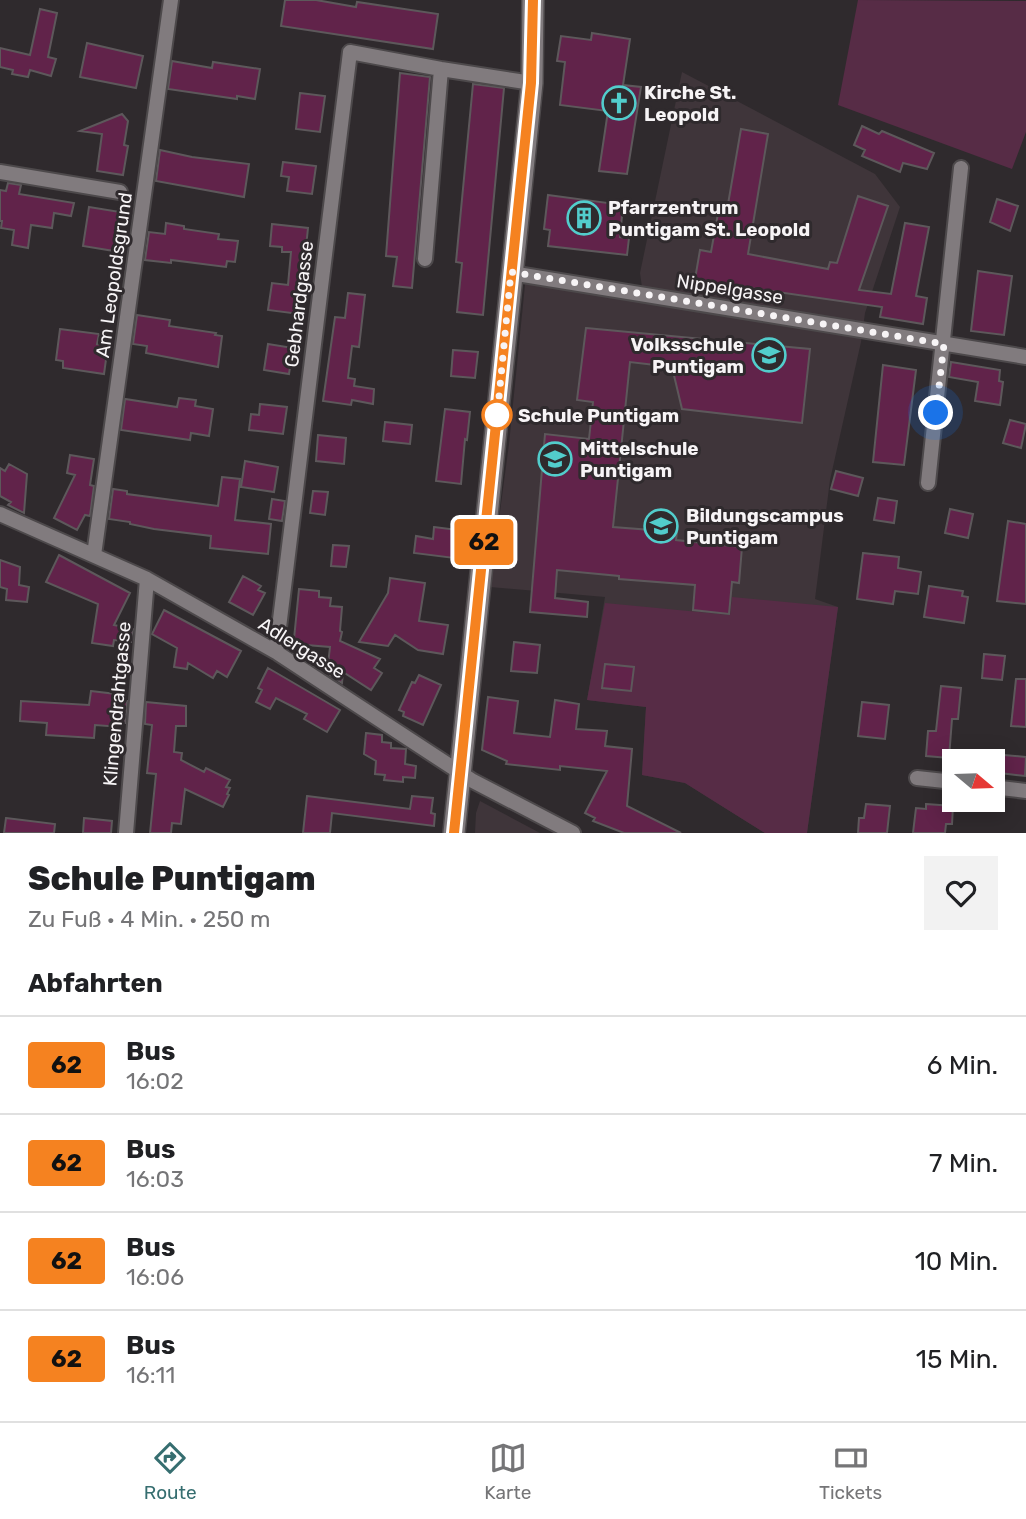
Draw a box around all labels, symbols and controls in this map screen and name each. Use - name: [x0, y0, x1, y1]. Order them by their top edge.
- place label: Kirche St. Leopold: [644, 81, 736, 126]
- church icon: Kirche St. Leopold: [600, 84, 638, 122]
- street label: Am Leopoldsgrund: [91, 191, 137, 359]
- place label: Pfarrzentrum Puntigam St. Leopold: [608, 196, 810, 241]
- building icon: Pfarrzentrum Puntigam St. Leopold: [565, 199, 603, 237]
- street label: Gebhardgasse: [280, 240, 318, 368]
- street label: Nippelgasse: [675, 269, 785, 309]
- place label: Volksschule Puntigam: [630, 333, 744, 378]
- school or university icon: Volksschule Puntigam: [750, 336, 788, 374]
- your location: [918, 395, 953, 430]
- marker: Schule Puntigam: [482, 400, 512, 430]
- place label: Schule Puntigam: [518, 404, 679, 427]
- place label: Mittelschule Puntigam: [580, 437, 699, 482]
- school or university icon: Mittelschule Puntigam: [536, 440, 574, 478]
- place label: Bildungscampus Puntigam: [686, 504, 844, 549]
- school or university icon: Bildungscampus Puntigam: [642, 507, 680, 545]
- line badge: 62: [452, 519, 516, 565]
- text: 62: [468, 528, 500, 556]
- street label: Adlergasse: [254, 612, 350, 684]
- street label: Klingendrahtgasse: [98, 621, 136, 787]
- north arrow: [942, 749, 1004, 812]
- map controls: [942, 749, 1005, 812]
- button: heart: [924, 856, 998, 930]
- text: Schule Puntigam: [28, 859, 316, 898]
- text: Zu Fuß · 4 Min. · 250 m: [28, 905, 271, 933]
- text: Abfahrten: [28, 968, 163, 999]
- text: Bus: [126, 1036, 175, 1067]
- text: 6 Min.: [927, 1050, 998, 1081]
- text: 62: [51, 1051, 82, 1079]
- text: 16:02: [126, 1067, 184, 1095]
- text: Bus: [126, 1134, 175, 1165]
- text: 7 Min.: [929, 1148, 998, 1179]
- text: 62: [51, 1149, 82, 1177]
- text: 16:03: [126, 1165, 184, 1193]
- text: Bus: [126, 1232, 175, 1263]
- text: 10 Min.: [915, 1246, 998, 1277]
- text: 62: [51, 1247, 82, 1275]
- text: 16:06: [126, 1263, 184, 1291]
- text: Bus: [126, 1330, 175, 1361]
- text: 15 Min.: [916, 1344, 998, 1375]
- text: 62: [51, 1345, 82, 1373]
- text: 16:11: [126, 1361, 175, 1389]
- tab: Route: [144, 1439, 197, 1504]
- tab: Karte: [484, 1439, 531, 1504]
- tab: Tickets: [819, 1439, 882, 1504]

